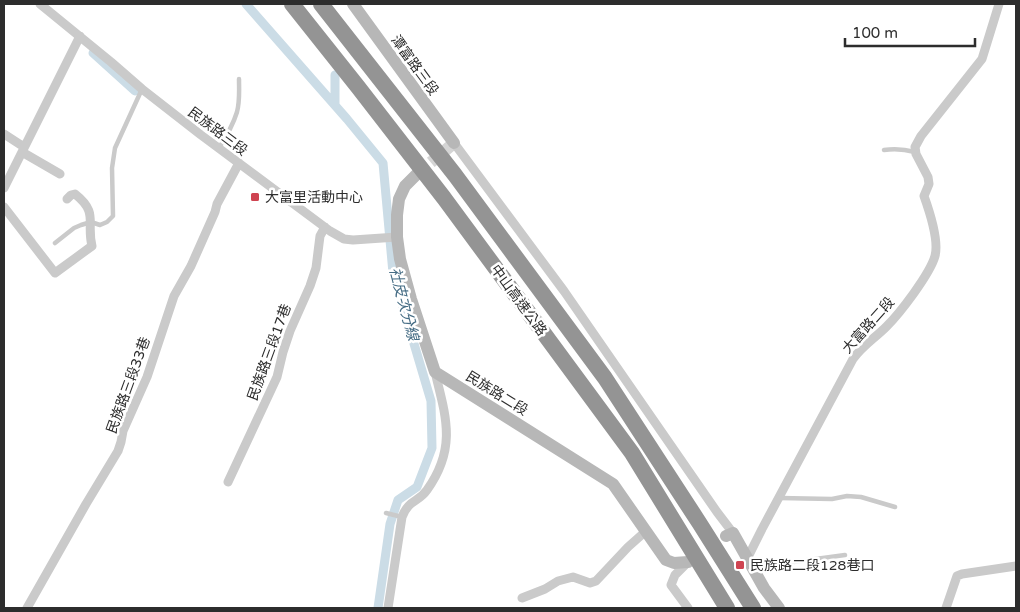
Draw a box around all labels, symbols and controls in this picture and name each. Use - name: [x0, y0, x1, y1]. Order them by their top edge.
- scale bar: [845, 15, 975, 47]
- text: 100 m: [852, 24, 898, 42]
- street label: 潭富路三段: [387, 32, 442, 99]
- street label: 民族路三段: [185, 104, 251, 159]
- place label: 大富里活動中心: [265, 189, 363, 206]
- marker: 大富里活動中心: [249, 191, 261, 203]
- street label: 中山高速公路: [487, 261, 550, 339]
- water label: 社皮次分線: [386, 265, 423, 344]
- street label: 大富路二段: [839, 294, 898, 357]
- street label: 民族路三段17巷: [244, 302, 295, 403]
- street label: 民族路三段33巷: [103, 335, 154, 436]
- street label: 民族路二段: [463, 368, 531, 419]
- place label: 民族路二段128巷口: [750, 557, 874, 574]
- marker: 民族路二段128巷口: [734, 559, 746, 571]

